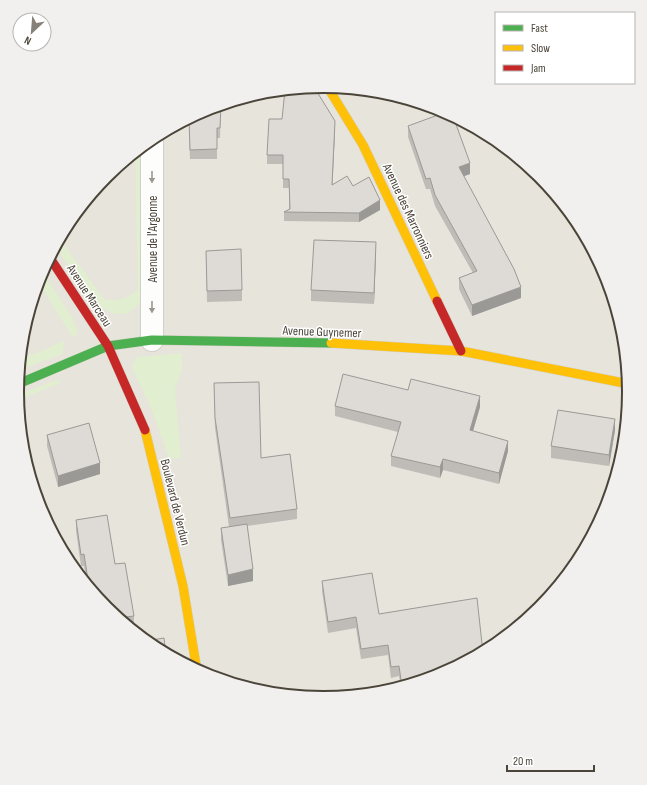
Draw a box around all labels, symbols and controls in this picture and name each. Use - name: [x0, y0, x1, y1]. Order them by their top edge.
- north arrow: [12, 12, 52, 52]
- legend: [495, 12, 635, 84]
- text: Fast: [531, 21, 548, 36]
- text: N: [22, 33, 33, 48]
- text: Slow: [531, 41, 550, 56]
- text: Jam: [530, 61, 546, 76]
- street label: Avenue des Marronniers: [379, 160, 437, 262]
- one-way arrow: [149, 171, 155, 184]
- street label: Avenue de l'Argonne: [145, 195, 161, 284]
- street label: Avenue Marceau: [63, 261, 115, 330]
- one-way arrow: [149, 301, 155, 314]
- street label: Avenue Guynemer: [281, 323, 362, 341]
- street label: Boulevard de Verdun: [157, 457, 193, 547]
- scale bar: [507, 747, 594, 773]
- text: 20 m: [513, 754, 533, 769]

